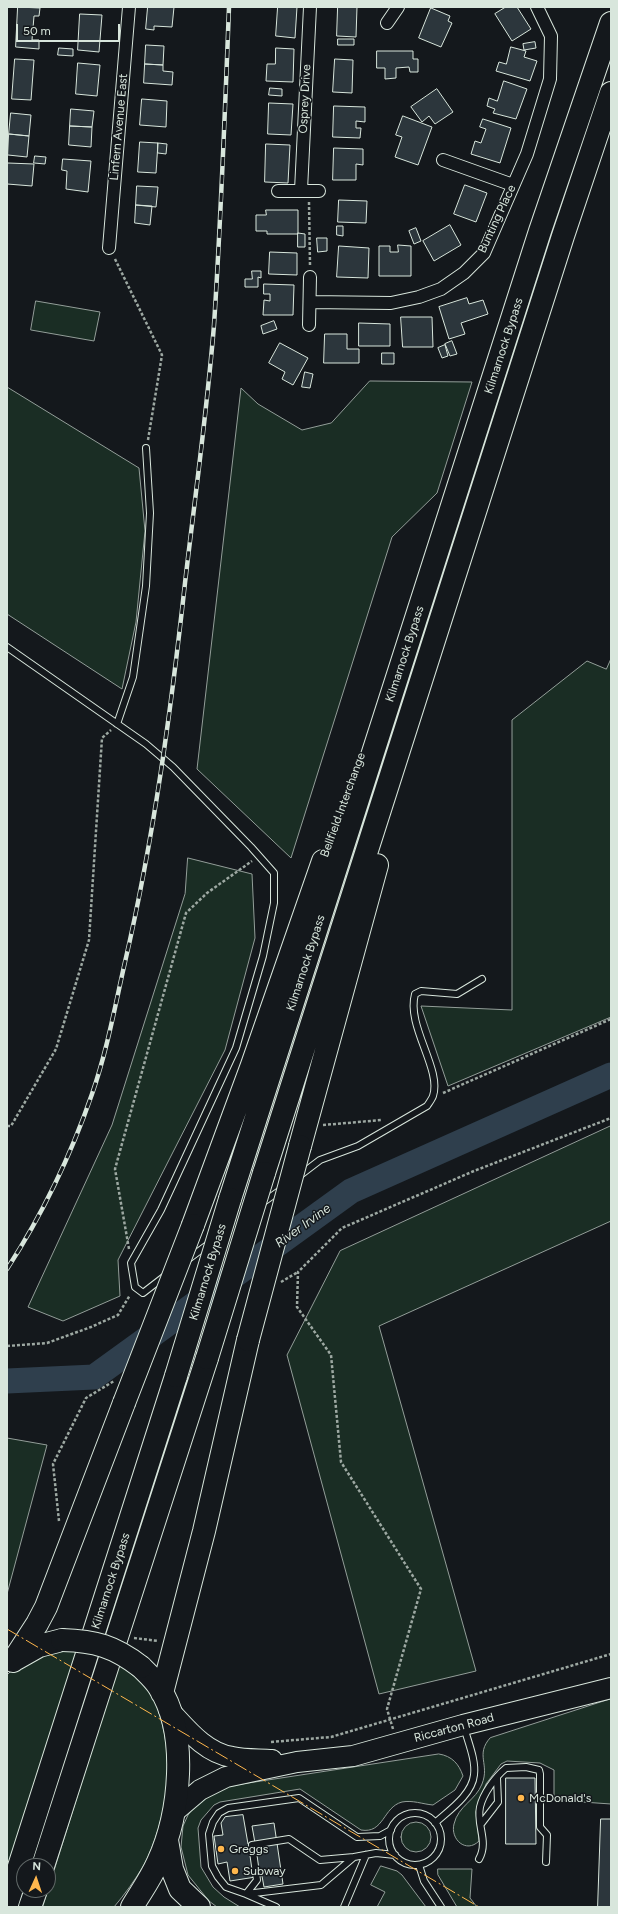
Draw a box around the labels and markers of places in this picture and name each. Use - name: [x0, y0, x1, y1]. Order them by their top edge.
- place label: McDonald's: [529, 1791, 591, 1805]
- marker: McDonald's: [516, 1793, 526, 1803]
- place label: Greggs: [229, 1842, 268, 1856]
- marker: Greggs: [216, 1844, 226, 1854]
- place label: Subway: [243, 1864, 286, 1878]
- marker: Subway: [230, 1866, 240, 1876]

